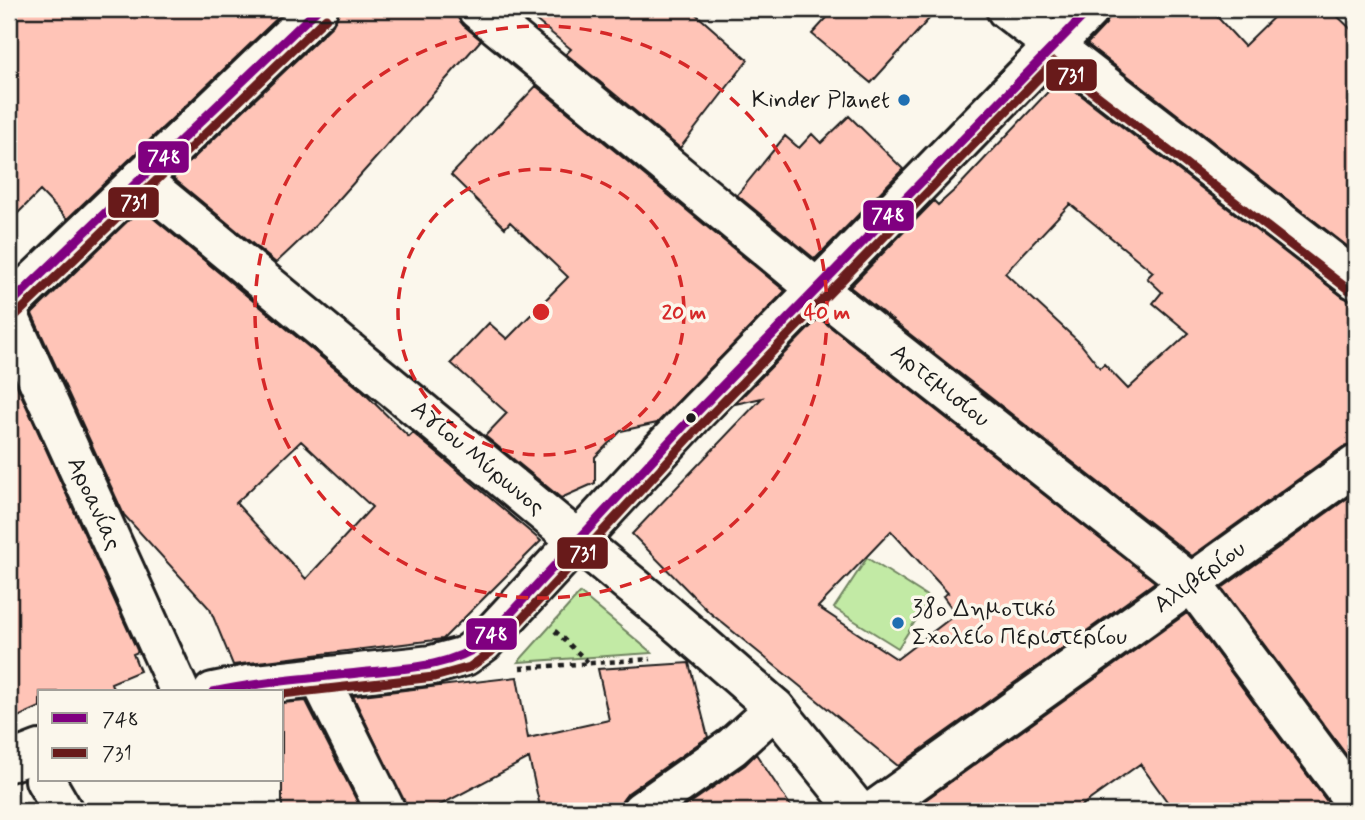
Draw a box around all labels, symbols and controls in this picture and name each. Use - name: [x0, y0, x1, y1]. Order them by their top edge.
- line badge: 731: [1045, 58, 1098, 92]
- text: 731: [1058, 64, 1084, 89]
- place label: Kinder Planet: [751, 85, 890, 116]
- marker: Kinder Planet: [896, 92, 912, 108]
- line badge: 748: [137, 140, 190, 174]
- text: 748: [147, 146, 181, 171]
- line badge: 731: [107, 186, 160, 219]
- text: 731: [121, 191, 147, 216]
- line badge: 748: [862, 199, 915, 232]
- text: 748: [871, 204, 905, 229]
- text: 20 m: [662, 299, 707, 327]
- text: 40 m: [804, 299, 851, 327]
- centre of rings: [529, 300, 553, 324]
- street label: Αρτεμισίου: [884, 337, 996, 435]
- street label: Αγίου Μύρωνος: [404, 394, 551, 522]
- unlabelled marker: [684, 411, 698, 425]
- street label: Αροανίας: [60, 452, 129, 555]
- street label: Αλιβερίου: [1148, 533, 1252, 620]
- line badge: 731: [556, 536, 609, 570]
- text: 731: [570, 542, 596, 567]
- place label: 38ο Δημοτικό Σχολείο Περιστερίου: [912, 594, 1127, 653]
- marker: 38ο Δημοτικό Σχολείο Περιστερίου: [890, 615, 906, 631]
- line badge: 748: [465, 617, 518, 651]
- text: 748: [474, 623, 508, 648]
- legend: [38, 690, 284, 782]
- text: 748: [102, 706, 139, 734]
- text: 731: [102, 740, 132, 768]

